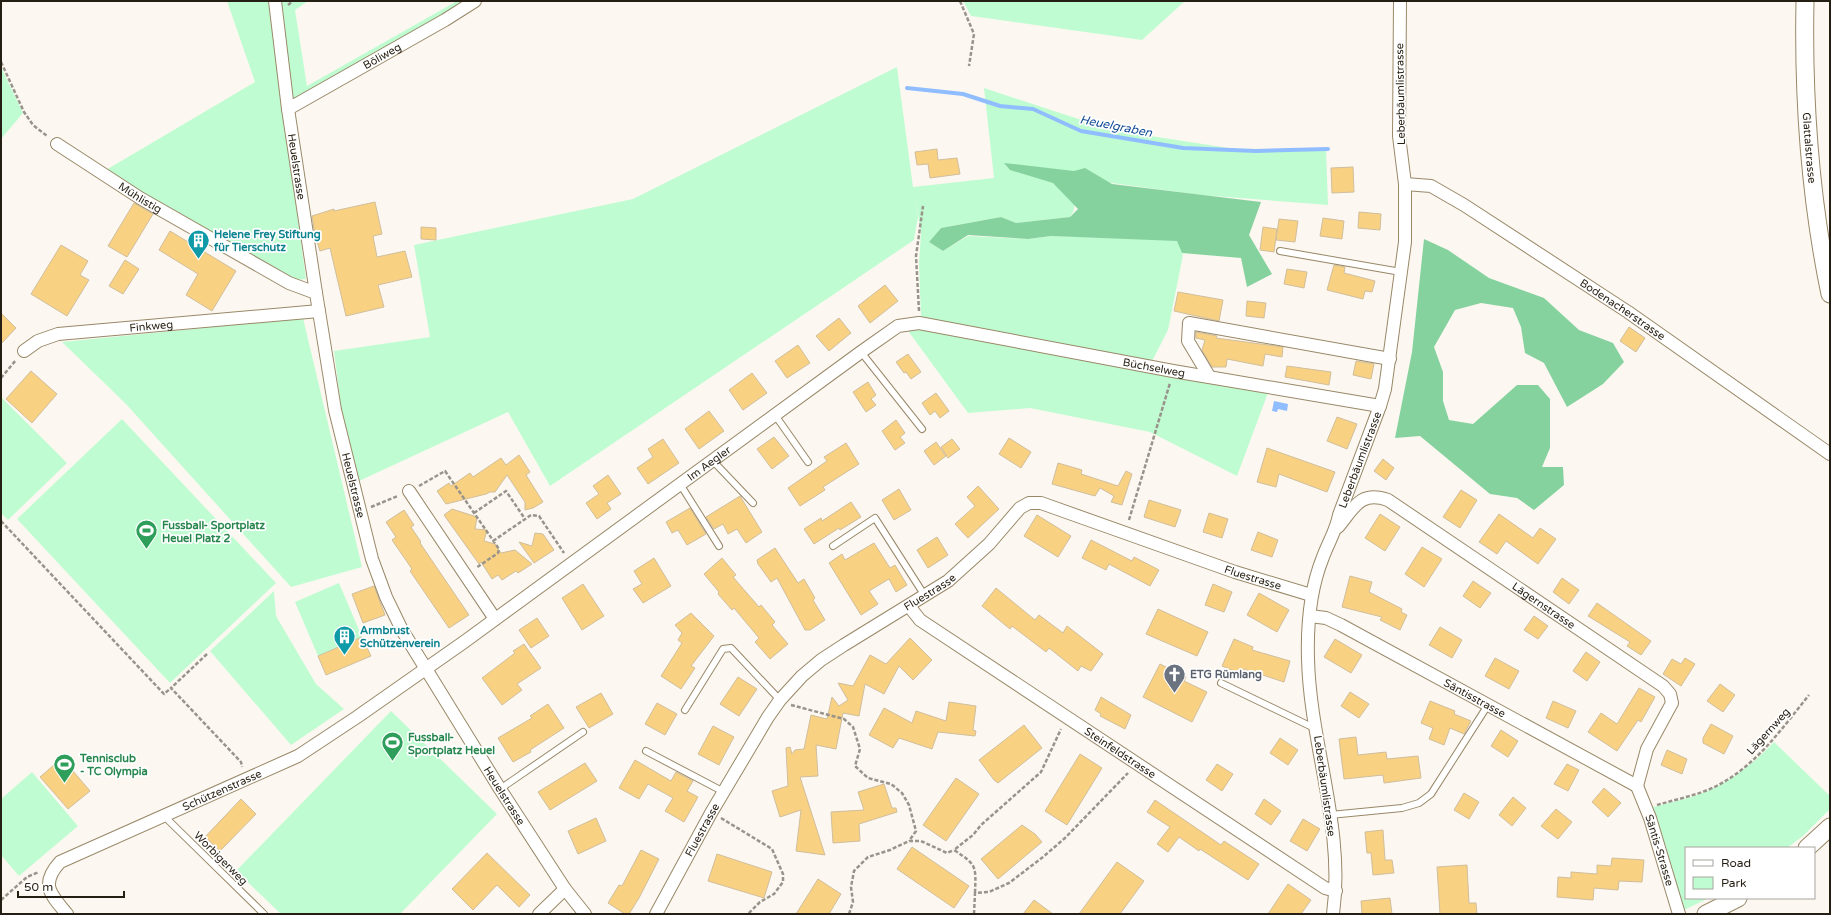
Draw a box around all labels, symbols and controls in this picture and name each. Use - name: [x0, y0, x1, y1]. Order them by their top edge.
- street label: Böliweg: [361, 40, 404, 72]
- street label: Leberbäumlistrasse: [1393, 43, 1408, 145]
- water label: Heuelgraben: [1079, 112, 1154, 140]
- street label: Glattalstrasse: [1800, 112, 1819, 184]
- street label: Heuelstrasse: [285, 133, 308, 201]
- street label: Mühlistig: [116, 180, 164, 216]
- building icon: Helene Frey Stiftung für Tierschutz: [185, 227, 211, 260]
- place label: Helene Frey Stiftung für Tierschutz: [213, 228, 321, 254]
- street label: Bodenacherstrasse: [1577, 276, 1667, 343]
- street label: Finkweg: [129, 318, 174, 335]
- street label: Büchselweg: [1122, 356, 1186, 380]
- street label: Leberbäumlistrasse: [1336, 410, 1384, 510]
- street label: Im Aegler: [685, 443, 734, 484]
- street label: Heuelstrasse: [339, 451, 368, 519]
- sports icon: Fussball- Sportplatz Heuel Platz 2: [133, 518, 159, 551]
- place label: Fussball- Sportplatz Heuel Platz 2: [162, 519, 266, 545]
- street label: Fluestrasse: [1222, 563, 1283, 593]
- street label: Fluestrasse: [901, 571, 959, 614]
- street label: Lägernstrasse: [1509, 580, 1577, 632]
- building icon: Armbrust Schützenverein: [331, 623, 357, 656]
- place label: Armbrust Schützenverein: [360, 624, 440, 650]
- church icon: ETG Rümlang: [1162, 661, 1188, 694]
- place label: ETG Rümlang: [1190, 668, 1262, 682]
- street label: Säntisstrasse: [1441, 676, 1508, 720]
- street label: Lägernweg: [1744, 705, 1793, 757]
- street label: Steinfeldstrasse: [1082, 725, 1158, 781]
- sports icon: Fussball- Sportplatz Heuel: [380, 730, 406, 763]
- place label: Fussball- Sportplatz Heuel: [408, 731, 495, 758]
- street label: Leberbäumlistrasse: [1311, 735, 1338, 837]
- sports icon: Tennisclub - TC Olympia: [52, 751, 78, 784]
- place label: Tennisclub - TC Olympia: [79, 752, 148, 779]
- street label: Heuelstrasse: [481, 764, 528, 828]
- street label: Schützenstrasse: [180, 767, 264, 814]
- street label: Fluestrasse: [683, 801, 722, 859]
- street label: Säntis-Strasse: [1642, 812, 1676, 887]
- street label: Worbigerweg: [191, 829, 250, 888]
- legend: [1685, 847, 1815, 899]
- text: Road: [1721, 856, 1751, 870]
- scale bar: [18, 873, 124, 899]
- text: Park: [1721, 876, 1747, 890]
- text: 50 m: [24, 880, 53, 894]

